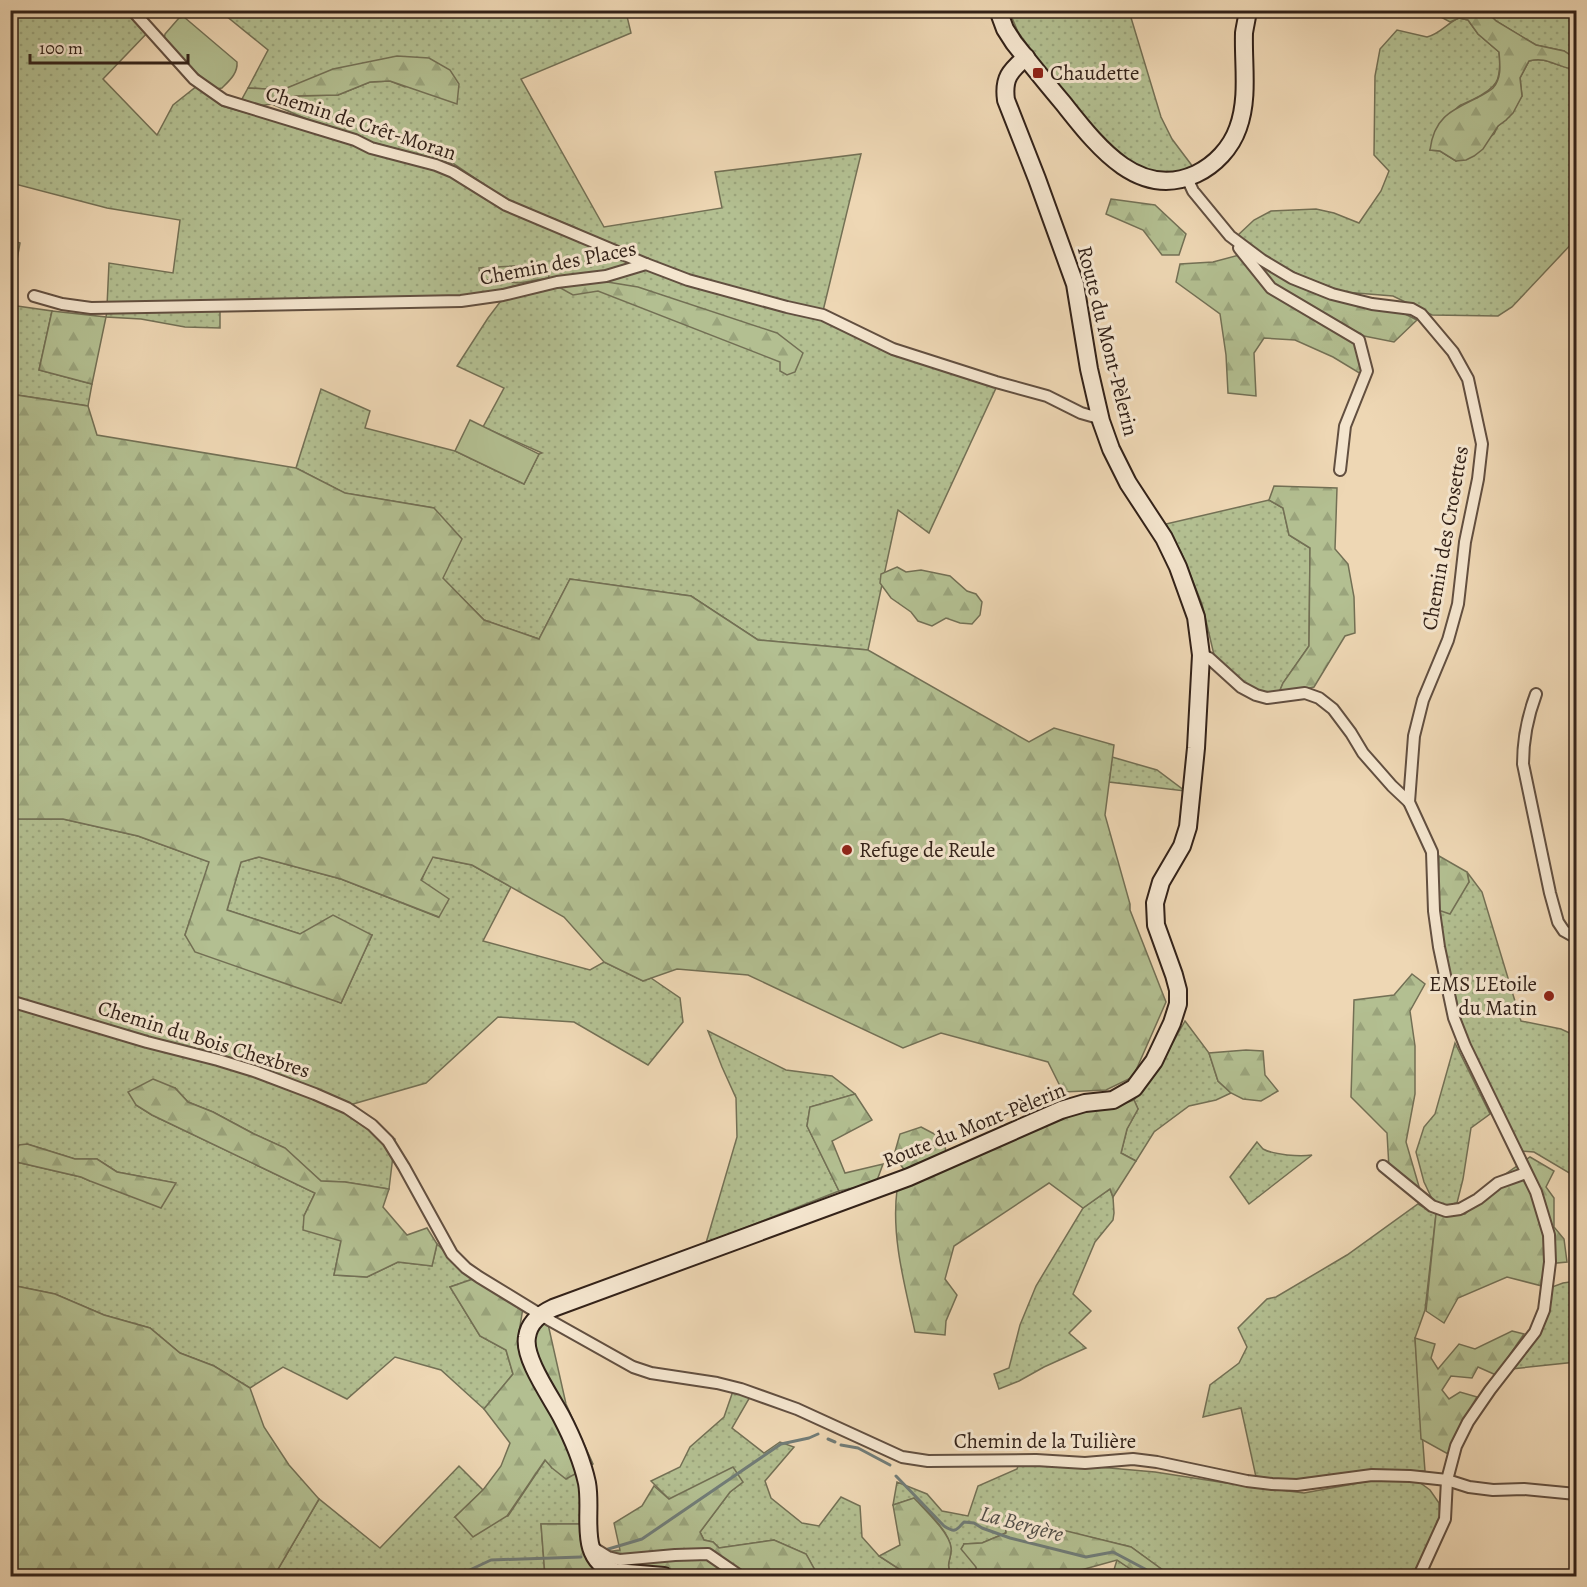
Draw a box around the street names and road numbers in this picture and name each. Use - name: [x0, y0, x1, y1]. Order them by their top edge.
- street label: Chemin de Crêt-Moran: [262, 79, 460, 167]
- street label: Chemin des Places: [477, 234, 639, 292]
- street label: Route du Mont-Pèlerin: [1071, 243, 1145, 439]
- street label: Chemin des Crosettes: [1415, 444, 1475, 632]
- street label: Chemin du Bois Chexbres: [94, 993, 314, 1085]
- street label: Route du Mont-Pèlerin: [878, 1076, 1070, 1174]
- street label: Chemin de la Tuilière: [954, 1427, 1136, 1455]

